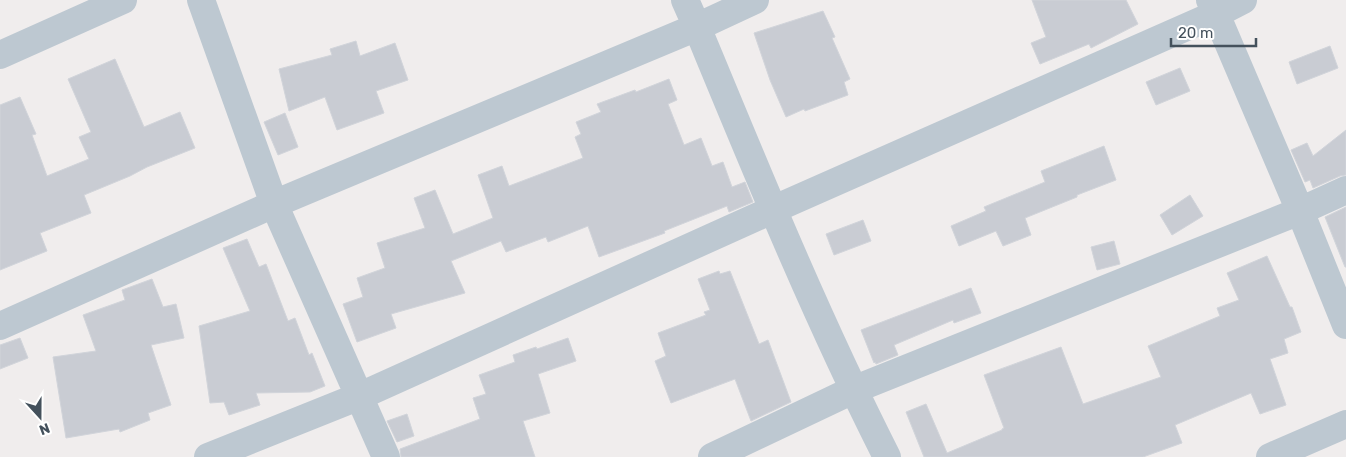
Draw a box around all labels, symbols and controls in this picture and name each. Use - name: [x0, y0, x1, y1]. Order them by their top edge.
- scale bar: [1171, 15, 1256, 47]
- text: 20 m: [1178, 24, 1213, 42]
- north arrow: [15, 392, 65, 442]
- text: N: [37, 419, 52, 438]

